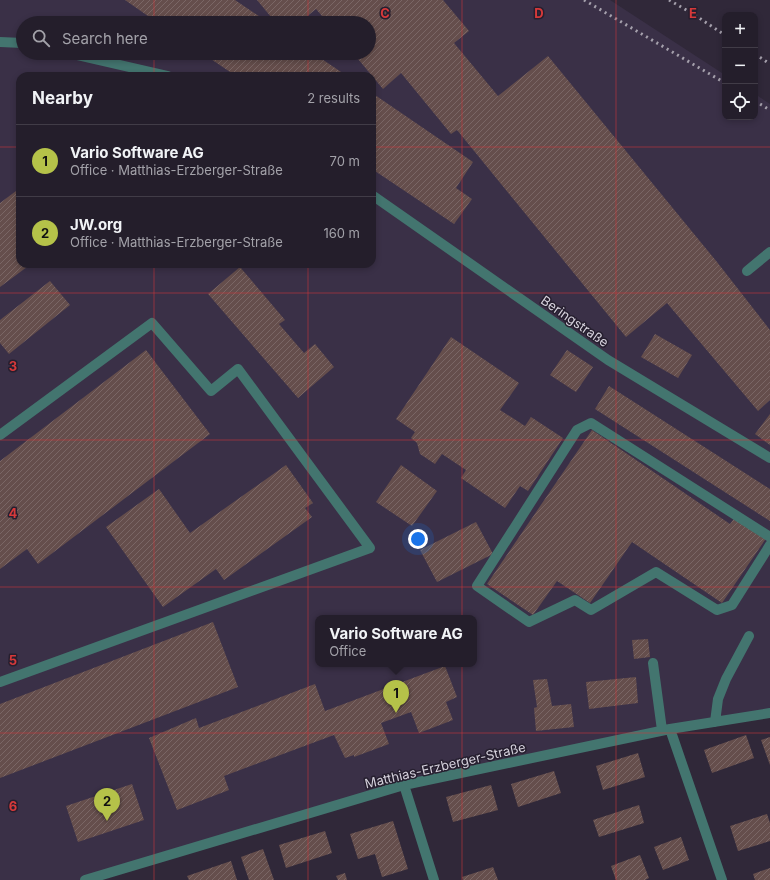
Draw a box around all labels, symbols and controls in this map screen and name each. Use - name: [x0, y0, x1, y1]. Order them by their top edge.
- text: C: [380, 5, 390, 21]
- text: D: [534, 5, 544, 21]
- text: E: [689, 5, 697, 21]
- map controls: [722, 12, 758, 120]
- button: +: [722, 12, 758, 48]
- search box: [16, 16, 376, 60]
- icon: search: [30, 27, 52, 49]
- text: Search here: [62, 29, 148, 48]
- button: −: [722, 48, 758, 84]
- button: locate: [722, 84, 758, 120]
- text: Nearby: [32, 88, 93, 108]
- text: 2 results: [307, 90, 360, 106]
- text: Vario Software AG: [70, 143, 204, 162]
- text: 1: [42, 153, 48, 169]
- text: 70 m: [330, 153, 360, 169]
- text: Office · Matthias-Erzberger-Straße: [70, 162, 283, 178]
- text: JW.org: [70, 215, 122, 234]
- text: 2: [41, 225, 49, 241]
- text: 160 m: [323, 225, 360, 241]
- text: Office · Matthias-Erzberger-Straße: [70, 234, 283, 250]
- street label: Beringstraße: [538, 292, 612, 350]
- text: 3: [9, 358, 17, 374]
- text: 4: [9, 505, 18, 521]
- your location: [408, 529, 428, 549]
- popup: [315, 615, 477, 667]
- text: Vario Software AG: [329, 624, 463, 643]
- text: Office: [329, 643, 366, 659]
- text: 5: [9, 652, 17, 668]
- pin: 1: [383, 680, 409, 713]
- street label: Matthias-Erzberger-Straße: [363, 739, 527, 791]
- pin: 2: [94, 788, 120, 821]
- text: 6: [9, 798, 17, 814]

